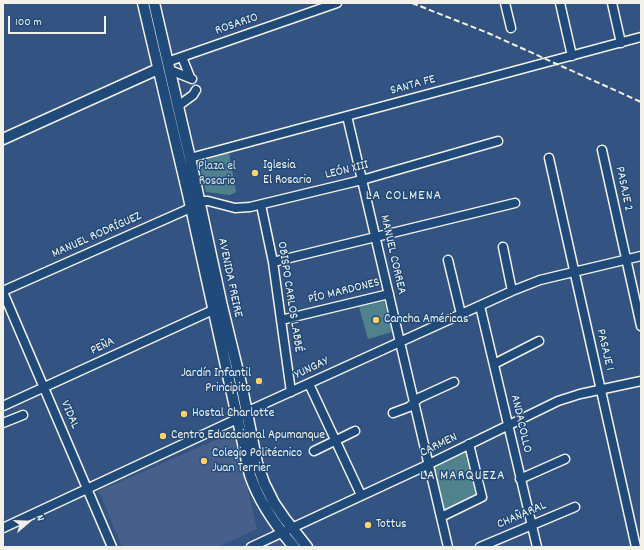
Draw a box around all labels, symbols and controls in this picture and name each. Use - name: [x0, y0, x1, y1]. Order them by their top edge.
- scale bar: [10, 8, 108, 34]
- street label: ROSARIO: [213, 10, 261, 40]
- text: 100 m: [15, 14, 42, 31]
- street label: SANTA FE: [389, 72, 437, 100]
- place label: Iglesia El Rosario: [263, 158, 312, 189]
- street label: LEÓN XIII: [324, 158, 370, 184]
- park label: Plaza el Rosario: [198, 159, 236, 190]
- street label: PASAJE 2: [611, 165, 635, 213]
- marker: Iglesia El Rosario: [250, 168, 260, 178]
- district label: LA COLMENA: [366, 189, 442, 205]
- street label: MANUEL RODRÍGUEZ: [50, 209, 144, 263]
- street label: MANUEL CORREA: [375, 214, 409, 296]
- street label: AVENIDA FREIRE: [213, 237, 245, 319]
- street label: OBISPO CARLOS LABBÉ: [273, 241, 305, 353]
- street label: PÍO MARDONES: [307, 276, 381, 308]
- place label: Cancha Américas: [384, 312, 468, 328]
- marker: Cancha Américas: [371, 315, 381, 325]
- street label: PASAJE 1: [592, 328, 616, 372]
- street label: PEÑA: [88, 335, 118, 359]
- street label: YUNGAY: [292, 354, 332, 384]
- place label: Jardín Infantil Principito: [181, 366, 251, 397]
- marker: Jardín Infantil Principito: [254, 376, 264, 386]
- street label: ANDACOLLO: [506, 393, 534, 455]
- street label: VIDAL: [56, 398, 82, 432]
- place label: Hostal Charlotte: [192, 406, 274, 422]
- marker: Hostal Charlotte: [179, 409, 189, 419]
- place label: Centro Educacional Apumanque: [171, 428, 325, 444]
- street label: CARMEN: [418, 430, 460, 462]
- marker: Centro Educacional Apumanque: [158, 431, 168, 441]
- place label: Colegio Politécnico Juan Terrier: [212, 446, 302, 477]
- marker: Colegio Politécnico Juan Terrier: [199, 456, 209, 466]
- district label: LA MARQUEZA: [420, 469, 506, 485]
- street label: CHAÑARAL: [495, 499, 549, 533]
- north arrow: [8, 502, 48, 542]
- text: N: [31, 513, 48, 523]
- place label: Tottus: [376, 517, 406, 533]
- marker: Tottus: [363, 520, 373, 530]

